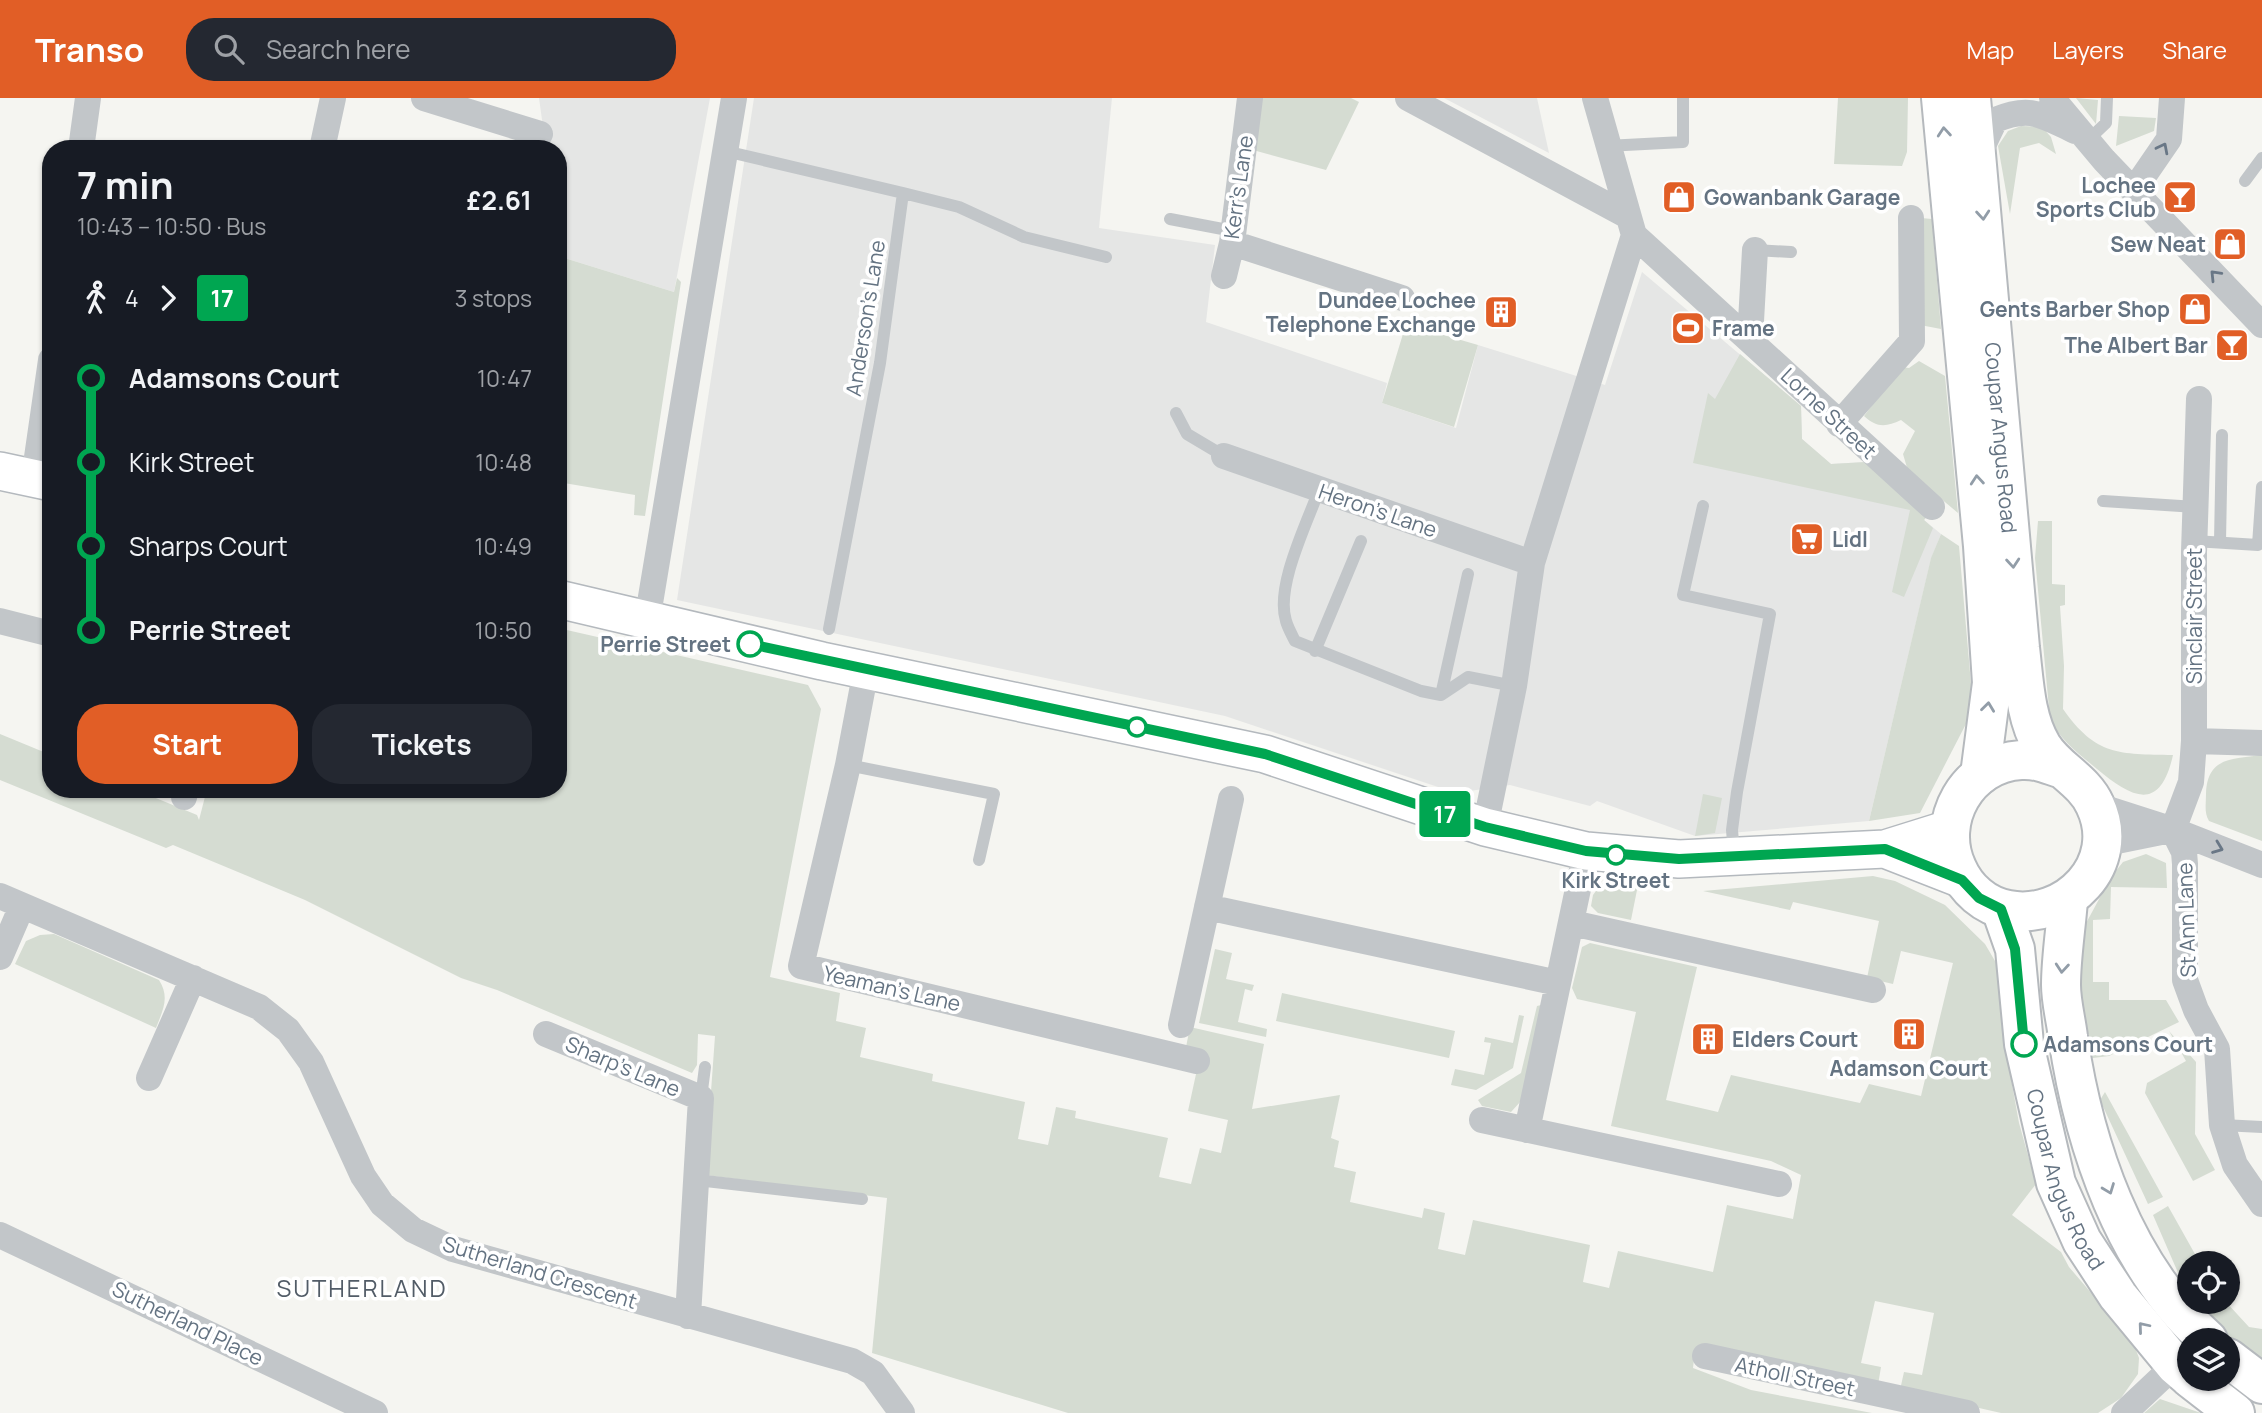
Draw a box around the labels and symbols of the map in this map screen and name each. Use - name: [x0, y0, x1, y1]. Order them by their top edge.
- one-way arrow: [1937, 126, 1952, 137]
- street label: Kerr's Lane: [1217, 133, 1259, 241]
- one-way arrow: [2155, 143, 2169, 155]
- place label: Lochee Sports Club: [2036, 171, 2156, 223]
- shop icon: Gowanbank Garage: [1660, 178, 1698, 216]
- bar icon: Lochee Sports Club: [2161, 178, 2199, 216]
- place label: Gowanbank Garage: [1704, 183, 1900, 211]
- one-way arrow: [1975, 209, 1990, 220]
- shop icon: Sew Neat: [2211, 225, 2249, 263]
- place label: Sew Neat: [2110, 230, 2206, 258]
- street label: Anderson's Lane: [839, 238, 891, 398]
- one-way arrow: [2211, 270, 2224, 283]
- place label: Dundee Lochee Telephone Exchange: [1266, 286, 1476, 338]
- shop icon: Gents Barber Shop: [2176, 290, 2214, 328]
- building icon: Dundee Lochee Telephone Exchange: [1482, 293, 1520, 331]
- place label: Gents Barber Shop: [1980, 295, 2170, 323]
- sports icon: Frame: [1669, 309, 1707, 347]
- place label: Frame: [1712, 314, 1775, 342]
- bar icon: The Albert Bar: [2213, 326, 2251, 364]
- place label: The Albert Bar: [2064, 331, 2208, 359]
- street label: Coupar Angus Road: [1979, 341, 2024, 534]
- street label: Lorne Street: [1775, 361, 1883, 465]
- one-way arrow: [1970, 474, 1985, 485]
- street label: Heron's Lane: [1315, 477, 1441, 543]
- supermarket icon: Lidl: [1788, 520, 1826, 558]
- place label: Lidl: [1832, 525, 1868, 553]
- street label: Sinclair Street: [2180, 548, 2208, 684]
- one-way arrow: [2005, 558, 2020, 569]
- place label: Perrie Street: [600, 630, 731, 658]
- marker: Perrie Street: [737, 631, 763, 657]
- one-way arrow: [1981, 701, 1996, 713]
- unlabelled marker: [1127, 717, 1147, 737]
- line badge: 17: [1414, 791, 1476, 837]
- one-way arrow: [2211, 839, 2223, 853]
- marker: Kirk Street: [1606, 845, 1626, 865]
- street label: St Ann Lane: [2170, 862, 2202, 978]
- place label: Kirk Street: [1562, 866, 1670, 894]
- street label: Yeaman's Lane: [821, 959, 963, 1017]
- one-way arrow: [2055, 963, 2070, 974]
- building icon: Adamson Court: [1890, 1015, 1928, 1053]
- building icon: Elders Court: [1689, 1020, 1727, 1058]
- place label: Elders Court: [1732, 1025, 1858, 1053]
- street label: Sharp's Lane: [561, 1029, 685, 1103]
- place label: Adamsons Court: [2043, 1030, 2213, 1058]
- marker: Adamsons Court: [2011, 1031, 2037, 1057]
- place label: Adamson Court: [1830, 1054, 1988, 1082]
- street label: Coupar Angus Road: [2021, 1086, 2111, 1275]
- one-way arrow: [2100, 1183, 2114, 1195]
- street label: Sutherland Crescent: [440, 1229, 640, 1315]
- district label: SUTHERLAND: [276, 1271, 448, 1304]
- street label: Sutherland Place: [108, 1274, 268, 1372]
- one-way arrow: [2139, 1322, 2152, 1334]
- street label: Atholl Street: [1732, 1350, 1858, 1402]

